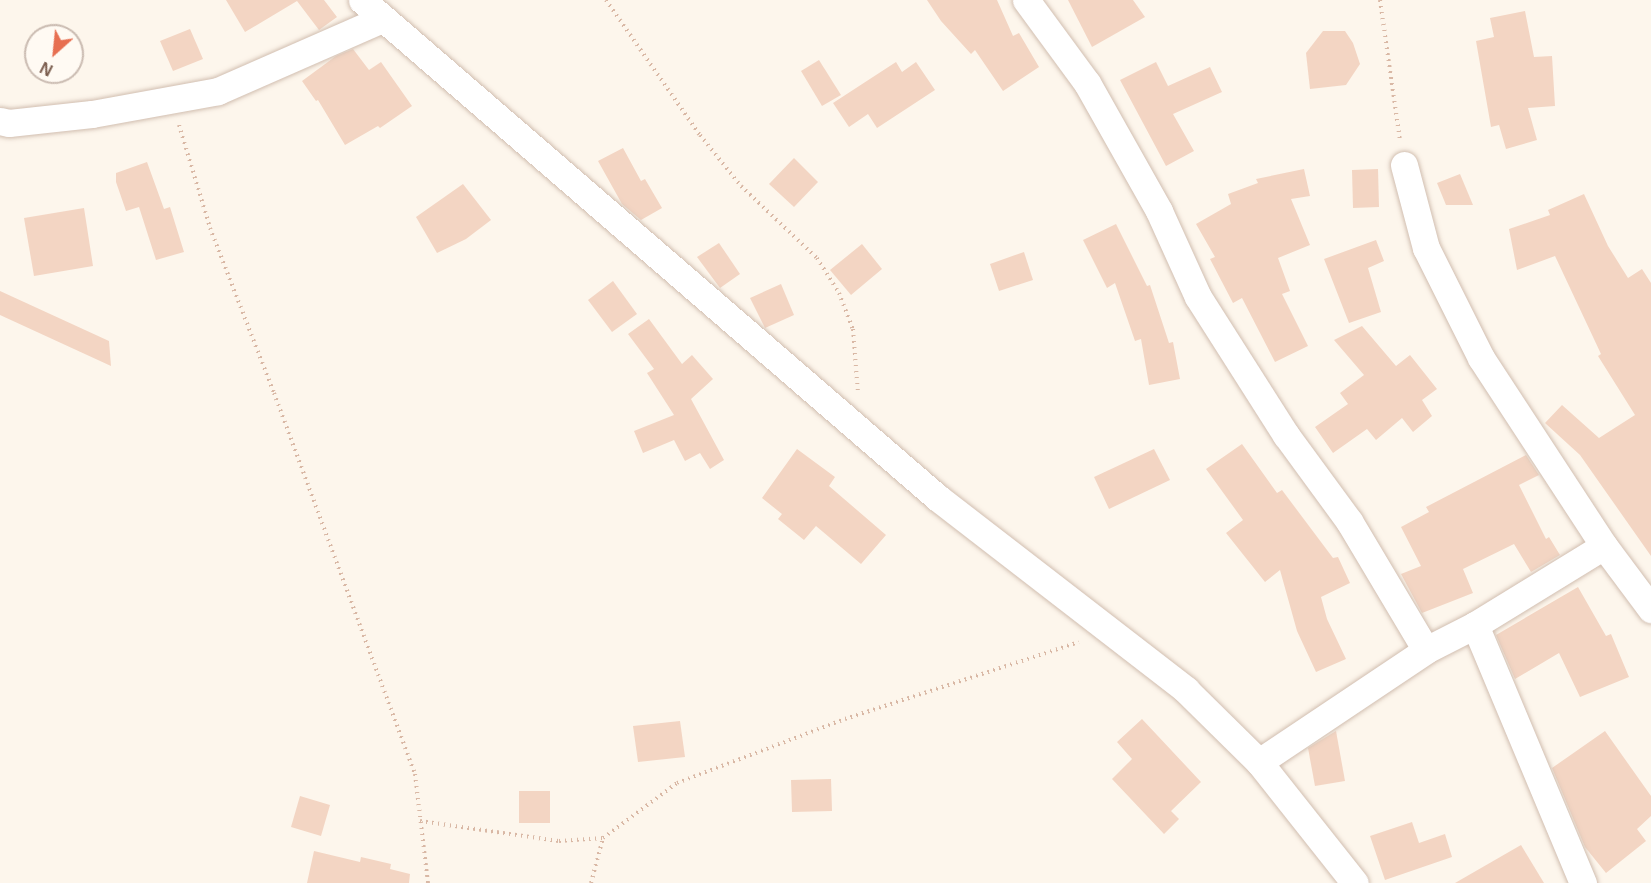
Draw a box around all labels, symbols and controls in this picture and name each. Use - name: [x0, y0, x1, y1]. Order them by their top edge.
- north arrow: [24, 24, 84, 84]
- text: N: [37, 59, 56, 79]

